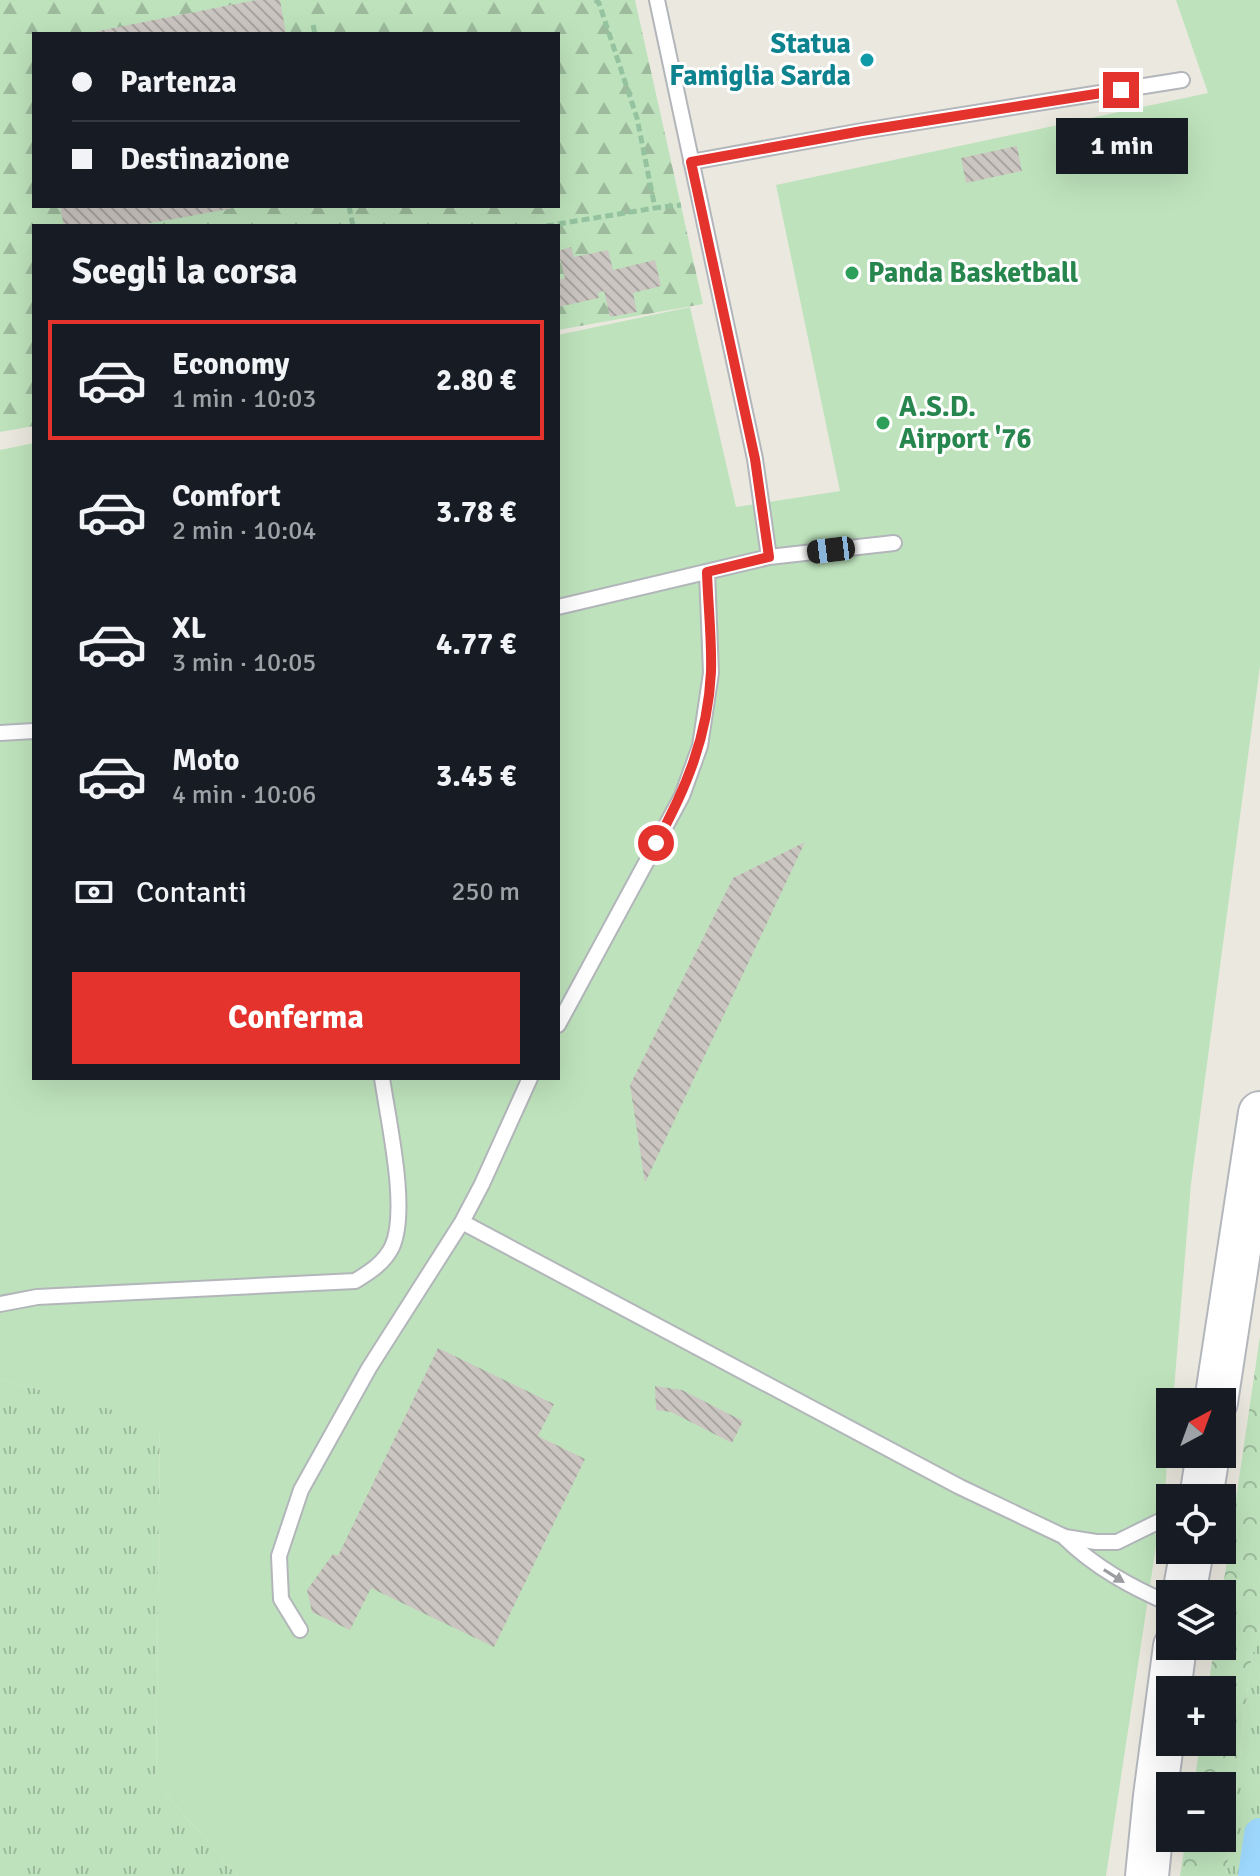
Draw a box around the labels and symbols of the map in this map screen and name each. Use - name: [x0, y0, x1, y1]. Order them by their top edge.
- place label: Statua Famiglia Sarda: [669, 27, 851, 93]
- marker: Statua Famiglia Sarda: [858, 51, 876, 69]
- route end: [1103, 72, 1139, 108]
- callout: 1 min: [1055, 118, 1187, 174]
- place label: Panda Basketball: [868, 256, 1079, 290]
- marker: Panda Basketball: [843, 264, 861, 282]
- place label: A.S.D. Airport '76: [899, 390, 1032, 456]
- marker: A.S.D. Airport '76: [874, 414, 892, 432]
- car: [806, 535, 856, 565]
- route start: [638, 825, 674, 861]
- north arrow: [1156, 1388, 1236, 1468]
- one-way arrow: [1103, 1569, 1125, 1583]

